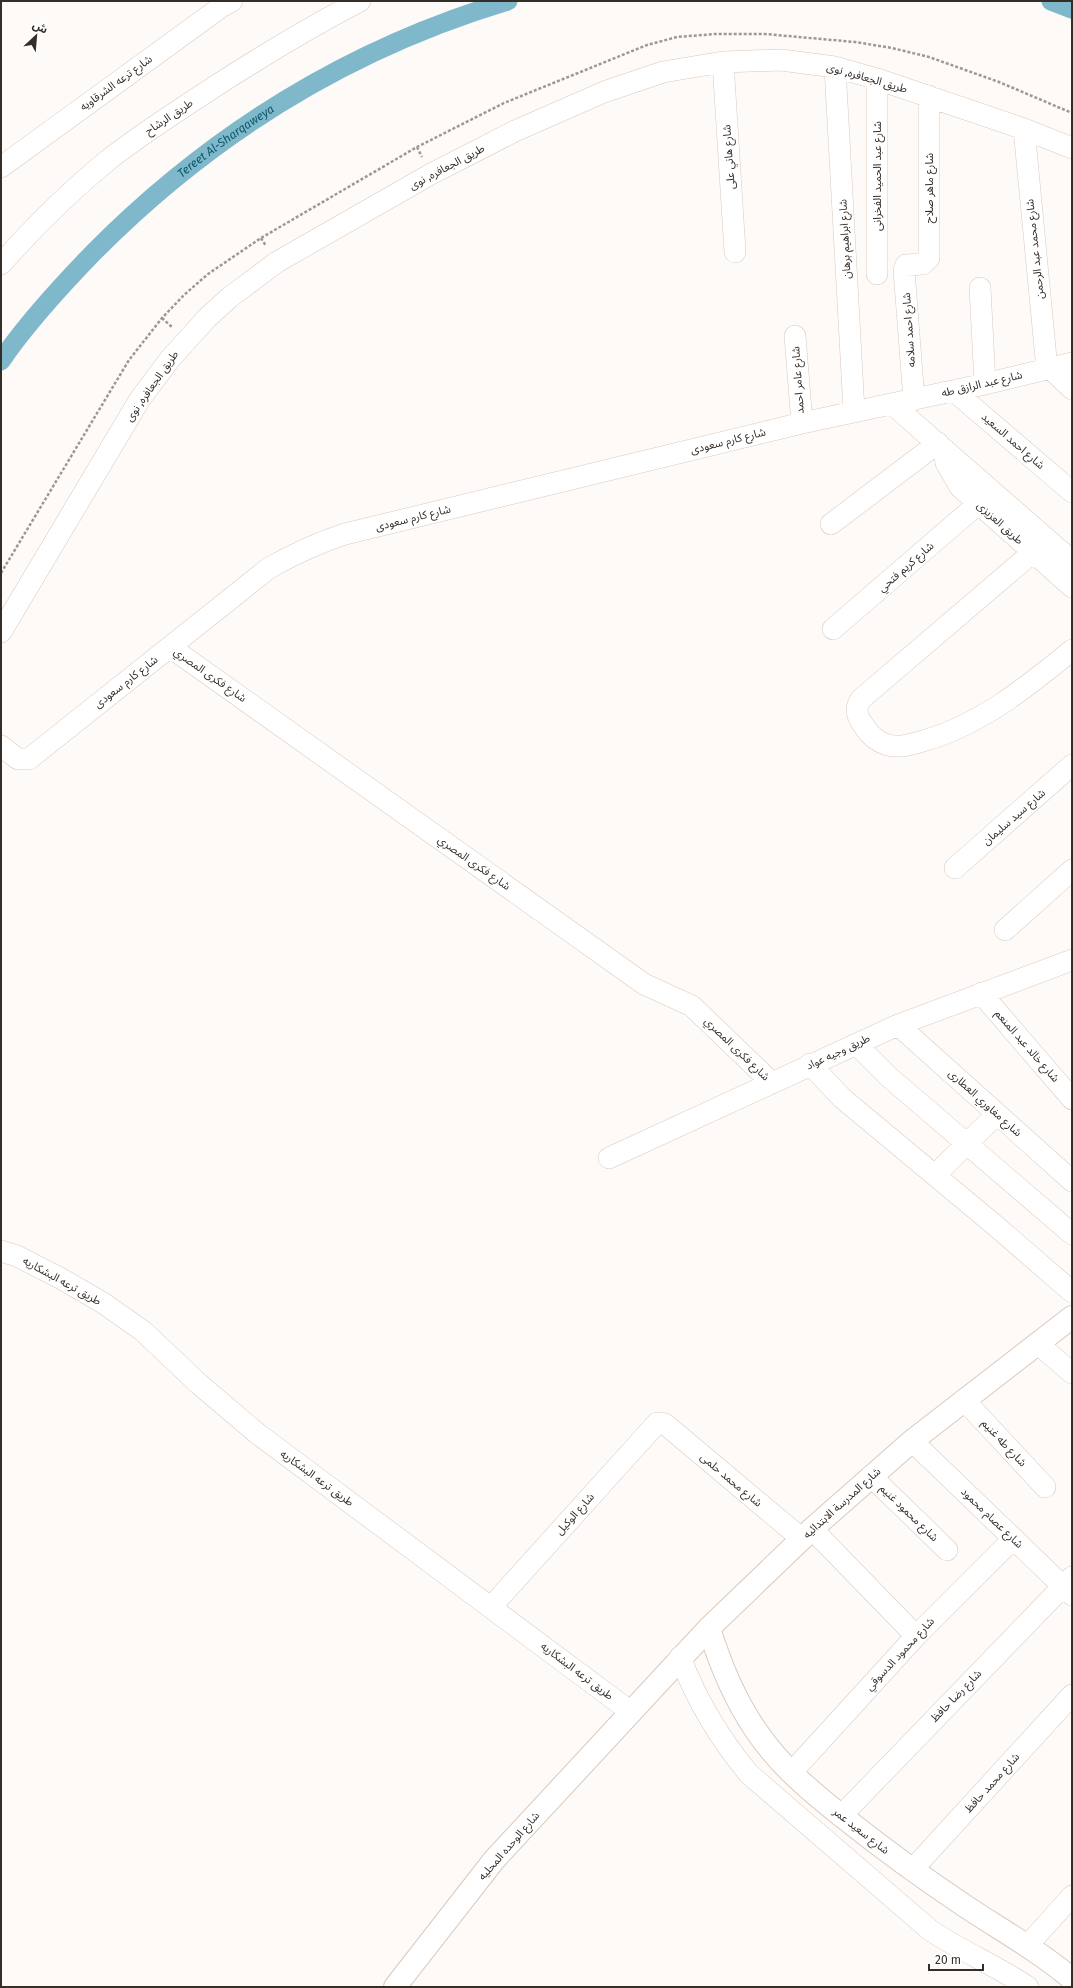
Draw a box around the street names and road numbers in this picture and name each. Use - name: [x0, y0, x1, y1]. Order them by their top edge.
- street label: شارع ترعه الشرقاويه: [77, 52, 156, 114]
- street label: طريق الجعافره, نوى: [825, 60, 909, 96]
- street label: طريق الرشاح: [143, 96, 196, 139]
- street label: شارع عبد الحميد الفخرانى: [871, 121, 885, 231]
- street label: شارع هاني على: [720, 124, 740, 190]
- street label: طريق الجعافره, نوى: [407, 142, 487, 192]
- street label: شارع ماهر صلاح: [923, 152, 937, 223]
- street label: شارع ابراهيم برهان: [836, 198, 856, 279]
- street label: شارع محمد عبد الرحمن: [1023, 198, 1048, 300]
- street label: شارع احمد سلامه: [900, 292, 919, 368]
- street label: شارع عامر احمد: [789, 345, 808, 414]
- street label: طريق الجعافره, نوى: [123, 348, 181, 424]
- street label: شارع عبد الرازق طه: [940, 368, 1024, 401]
- street label: شارع احمد السعيد: [978, 410, 1047, 473]
- street label: شارع كارم سعودى: [689, 425, 768, 458]
- street label: طريق العزيزى: [974, 499, 1026, 547]
- street label: شارع كارم سعودى: [374, 502, 453, 535]
- street label: شارع كريم فتحي: [876, 539, 938, 597]
- street label: شارع فكرى المصري: [170, 645, 249, 707]
- street label: شارع كارم سعودى: [92, 653, 161, 712]
- street label: شارع سيد سليمان: [980, 786, 1049, 849]
- street label: شارع فكرى المصري: [434, 833, 513, 895]
- street label: شارع خالد عبد المنعم: [991, 1007, 1062, 1086]
- street label: شارع فكرى المصري: [700, 1015, 773, 1085]
- street label: طريق وجيه عواد: [804, 1032, 872, 1073]
- street label: شارع مغاوري العطارى: [944, 1067, 1025, 1141]
- street label: طريق ترعه البشكاريه: [21, 1254, 103, 1308]
- street label: شارع طه غنيم: [977, 1417, 1029, 1471]
- street label: طريق ترعه البشكاريه: [278, 1447, 356, 1509]
- street label: شارع محمد حلمى: [697, 1450, 765, 1511]
- street label: شارع المدرسة الابتدائيه: [801, 1465, 884, 1542]
- street label: شارع محمود غنيم: [876, 1482, 941, 1546]
- street label: شارع عصام محمود: [958, 1485, 1026, 1552]
- street label: شارع الوكيل: [553, 1490, 598, 1538]
- street label: شارع محمود الدسوقي: [863, 1615, 939, 1695]
- street label: طريق ترعه البشكاريه: [538, 1639, 616, 1703]
- street label: شارع رضا حافظ: [928, 1667, 985, 1726]
- street label: شارع محمد حافظ: [962, 1750, 1023, 1816]
- street label: شارع سعيد عمر: [829, 1804, 892, 1858]
- street label: شارع الوحده المحليه: [476, 1809, 543, 1883]

